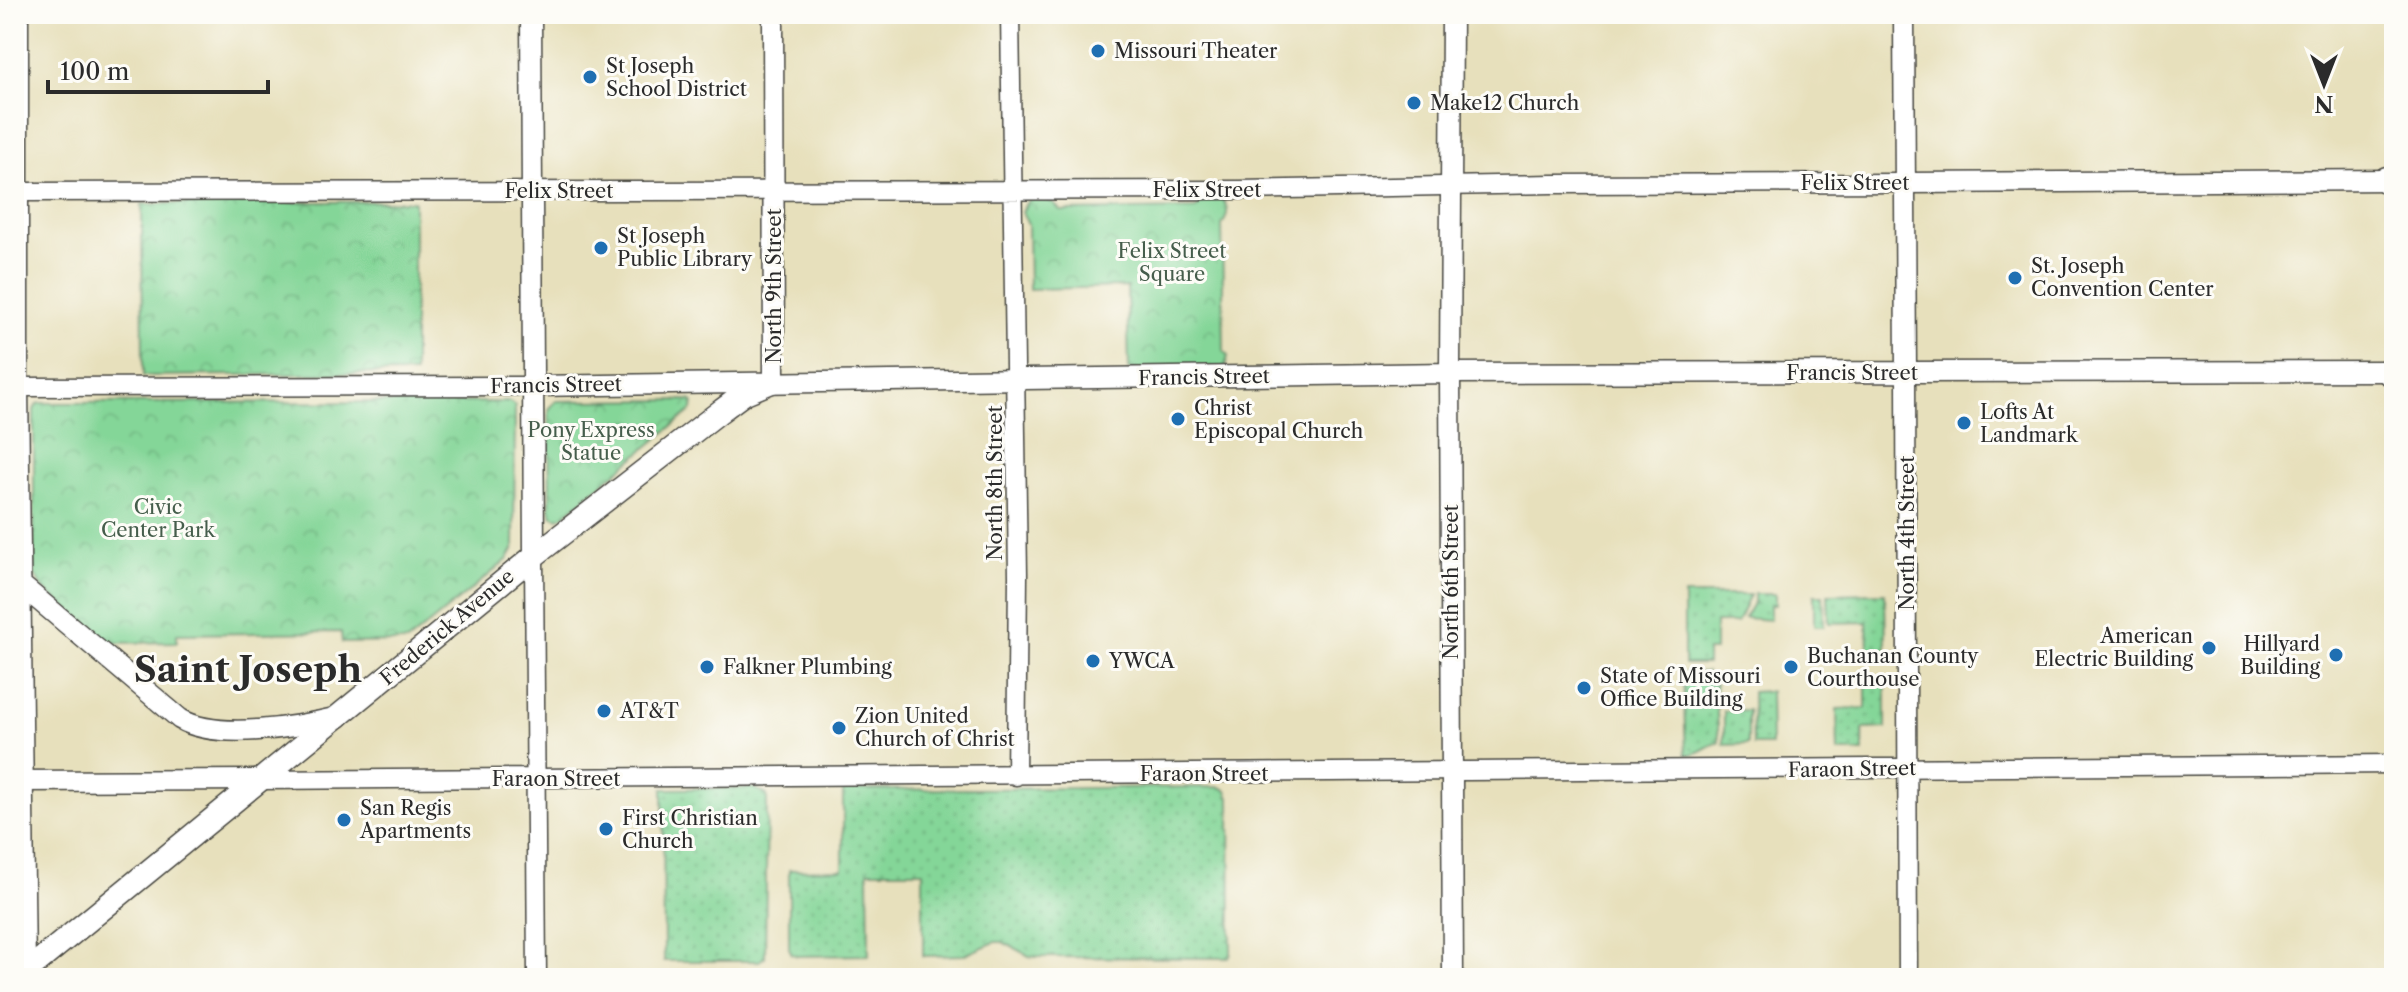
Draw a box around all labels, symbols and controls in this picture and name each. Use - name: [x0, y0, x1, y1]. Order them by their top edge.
- place label: Missouri Theater: [1114, 39, 1278, 63]
- marker: Missouri Theater: [1089, 42, 1107, 60]
- scale bar: [48, 44, 268, 94]
- north arrow: [2284, 44, 2364, 124]
- place label: St Joseph School District: [606, 54, 747, 101]
- text: 100 m: [60, 57, 129, 86]
- marker: St Joseph School District: [581, 68, 599, 86]
- text: N: [2314, 90, 2334, 117]
- place label: Make12 Church: [1430, 91, 1580, 115]
- marker: Make12 Church: [1405, 94, 1423, 112]
- street label: Felix Street: [1801, 171, 1909, 195]
- street label: Felix Street: [1153, 178, 1261, 202]
- street label: Felix Street: [505, 179, 613, 203]
- street label: North 9th Street: [762, 209, 786, 363]
- place label: St Joseph Public Library: [617, 224, 753, 271]
- marker: St Joseph Public Library: [592, 239, 610, 257]
- park label: Felix Street Square: [1118, 239, 1226, 286]
- place label: St. Joseph Convention Center: [2031, 254, 2214, 301]
- marker: St. Joseph Convention Center: [2006, 269, 2024, 287]
- street label: Francis Street: [1786, 361, 1918, 385]
- street label: Francis Street: [1138, 364, 1270, 390]
- street label: Francis Street: [490, 372, 622, 398]
- place label: Christ Episcopal Church: [1194, 396, 1364, 443]
- place label: Lofts At Landmark: [1980, 400, 2079, 447]
- street label: North 8th Street: [983, 405, 1007, 561]
- marker: Christ Episcopal Church: [1169, 410, 1187, 428]
- marker: Lofts At Landmark: [1955, 414, 1973, 432]
- park label: Pony Express Statue: [527, 418, 655, 465]
- street label: North 4th Street: [1895, 456, 1919, 610]
- park label: Civic Center Park: [101, 495, 217, 542]
- street label: North 6th Street: [1439, 505, 1463, 659]
- street label: Frederick Avenue: [375, 564, 519, 690]
- place label: American Electric Building: [2035, 624, 2193, 671]
- place label: Hillyard Building: [2240, 632, 2320, 679]
- marker: American Electric Building: [2200, 639, 2218, 657]
- place label: Buchanan County Courthouse: [1807, 644, 1979, 691]
- marker: Hillyard Building: [2327, 646, 2345, 664]
- district label: Saint Joseph: [134, 647, 362, 691]
- place label: YWCA: [1108, 649, 1176, 673]
- marker: YWCA: [1084, 652, 1102, 670]
- place label: Falkner Plumbing: [723, 655, 892, 679]
- marker: Falkner Plumbing: [698, 658, 716, 676]
- marker: Buchanan County Courthouse: [1782, 658, 1800, 676]
- place label: State of Missouri Office Building: [1600, 664, 1761, 711]
- marker: State of Missouri Office Building: [1575, 679, 1593, 697]
- place label: AT&T: [619, 699, 679, 723]
- marker: AT&T: [595, 702, 613, 720]
- place label: Zion United Church of Christ: [855, 704, 1015, 751]
- marker: Zion United Church of Christ: [830, 719, 848, 737]
- street label: Faraon Street: [1788, 756, 1916, 782]
- street label: Faraon Street: [1140, 762, 1268, 786]
- street label: Faraon Street: [492, 767, 620, 791]
- place label: San Regis Apartments: [359, 796, 471, 843]
- place label: First Christian Church: [622, 806, 758, 853]
- marker: San Regis Apartments: [335, 811, 353, 829]
- marker: First Christian Church: [597, 820, 615, 838]

